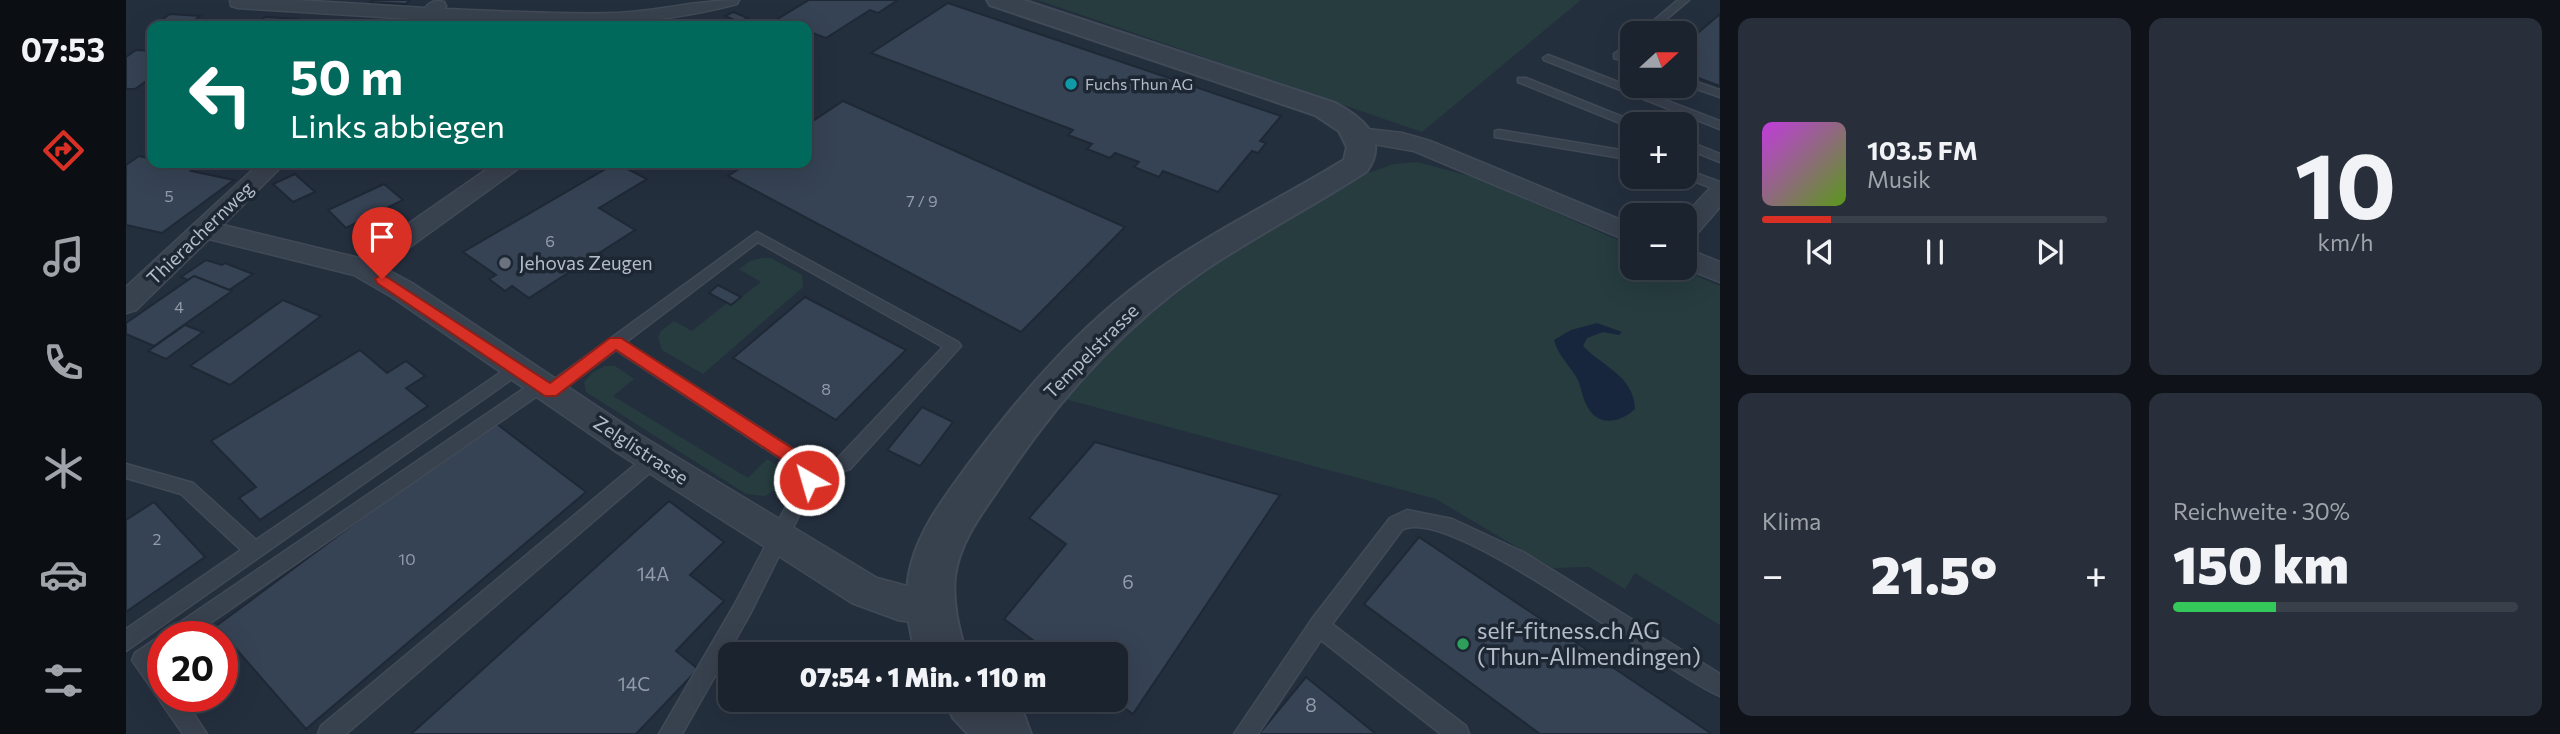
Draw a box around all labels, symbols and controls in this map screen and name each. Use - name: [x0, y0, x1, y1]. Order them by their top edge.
- north arrow: [1620, 21, 1698, 98]
- map controls: [1620, 21, 1697, 280]
- text: 07:53: [21, 29, 105, 69]
- text: 50 m: [290, 45, 403, 105]
- icon: left: [175, 49, 266, 140]
- place label: Fuchs Thun AG: [1085, 74, 1193, 93]
- marker: Fuchs Thun AG: [1063, 76, 1079, 92]
- text: Links abbiegen: [290, 105, 505, 145]
- button: +: [1620, 112, 1697, 189]
- icon: directions: [39, 126, 88, 175]
- text: 10: [2295, 126, 2396, 238]
- text: 103.5 FM: [1867, 134, 1978, 165]
- text: Musik: [1867, 165, 1931, 193]
- street label: Thierachernweg: [142, 176, 258, 289]
- house number: 5: [164, 186, 174, 205]
- house number: 7 / 9: [906, 191, 938, 210]
- button: −: [1620, 203, 1697, 280]
- pin: [352, 207, 412, 279]
- icon: arrive: [363, 218, 401, 256]
- text: km/h: [2318, 228, 2373, 256]
- house number: 6: [545, 231, 555, 250]
- icon: music: [39, 232, 88, 281]
- icon: previous: [1801, 233, 1839, 271]
- icon: pause: [1916, 233, 1954, 271]
- icon: next: [2031, 233, 2069, 271]
- place label: Jehovas Zeugen: [519, 251, 653, 274]
- marker: Jehovas Zeugen: [497, 255, 513, 271]
- house number: 4: [174, 297, 184, 316]
- street label: Tempelstrasse: [1039, 299, 1143, 403]
- icon: phone: [39, 338, 88, 387]
- house number: 8: [821, 379, 831, 398]
- street label: Zelglistrasse: [589, 410, 693, 489]
- position arrow: [772, 443, 846, 517]
- icon: climate: [39, 444, 88, 493]
- text: Reichweite · 30%: [2173, 497, 2350, 525]
- text: Klima: [1762, 507, 1821, 535]
- house number: 2: [153, 529, 162, 548]
- text: 150 km: [2173, 531, 2349, 595]
- text: 21.5°: [1871, 541, 1997, 605]
- house number: 10: [398, 549, 416, 568]
- icon: car: [39, 550, 88, 599]
- text: −: [1762, 550, 1784, 597]
- text: +: [2085, 550, 2107, 597]
- house number: 14A: [637, 562, 669, 585]
- house number: 6: [1122, 570, 1134, 593]
- place label: self-fitness.ch AG (Thun-Allmendingen): [1477, 616, 1701, 670]
- speed limit sign: 20: [147, 621, 238, 712]
- marker: self-fitness.ch AG (Thun-Allmendingen): [1455, 636, 1471, 652]
- icon: filters: [39, 656, 88, 705]
- text: 07:54 · 1 Min. · 110 m: [800, 661, 1046, 692]
- house number: 14C: [618, 672, 650, 695]
- house number: 8: [1305, 693, 1317, 716]

